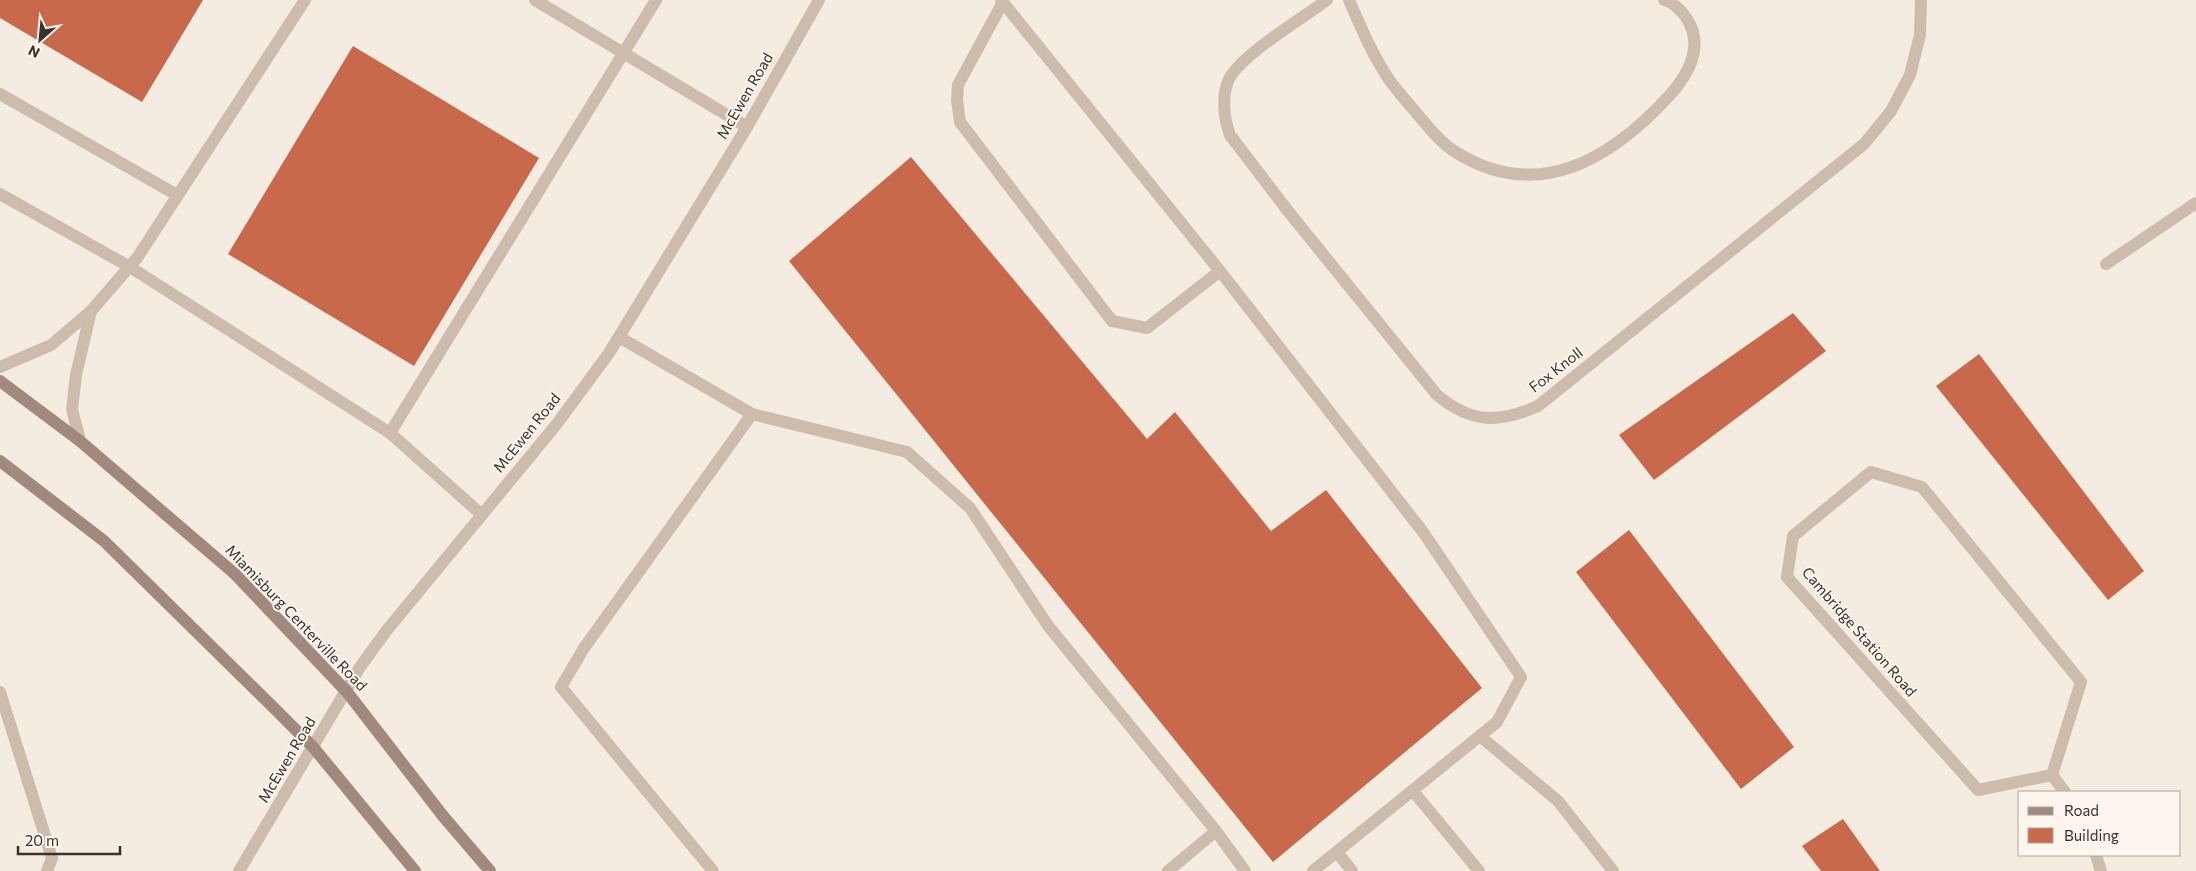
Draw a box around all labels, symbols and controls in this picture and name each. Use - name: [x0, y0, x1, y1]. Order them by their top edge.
- north arrow: [15, 15, 65, 65]
- text: N: [25, 42, 42, 62]
- street label: McEwen Road: [712, 49, 776, 142]
- street label: Fox Knoll: [1525, 343, 1586, 396]
- street label: McEwen Road: [489, 389, 564, 476]
- street label: Miamisburg Centerville Road: [222, 541, 371, 694]
- street label: Cambridge Station Road: [1799, 563, 1921, 700]
- street label: McEwen Road: [254, 713, 319, 806]
- legend: [2018, 791, 2181, 856]
- text: Road: [2064, 801, 2099, 819]
- scale bar: [18, 824, 120, 856]
- text: Building: [2064, 826, 2119, 844]
- text: 20 m: [25, 831, 59, 849]

